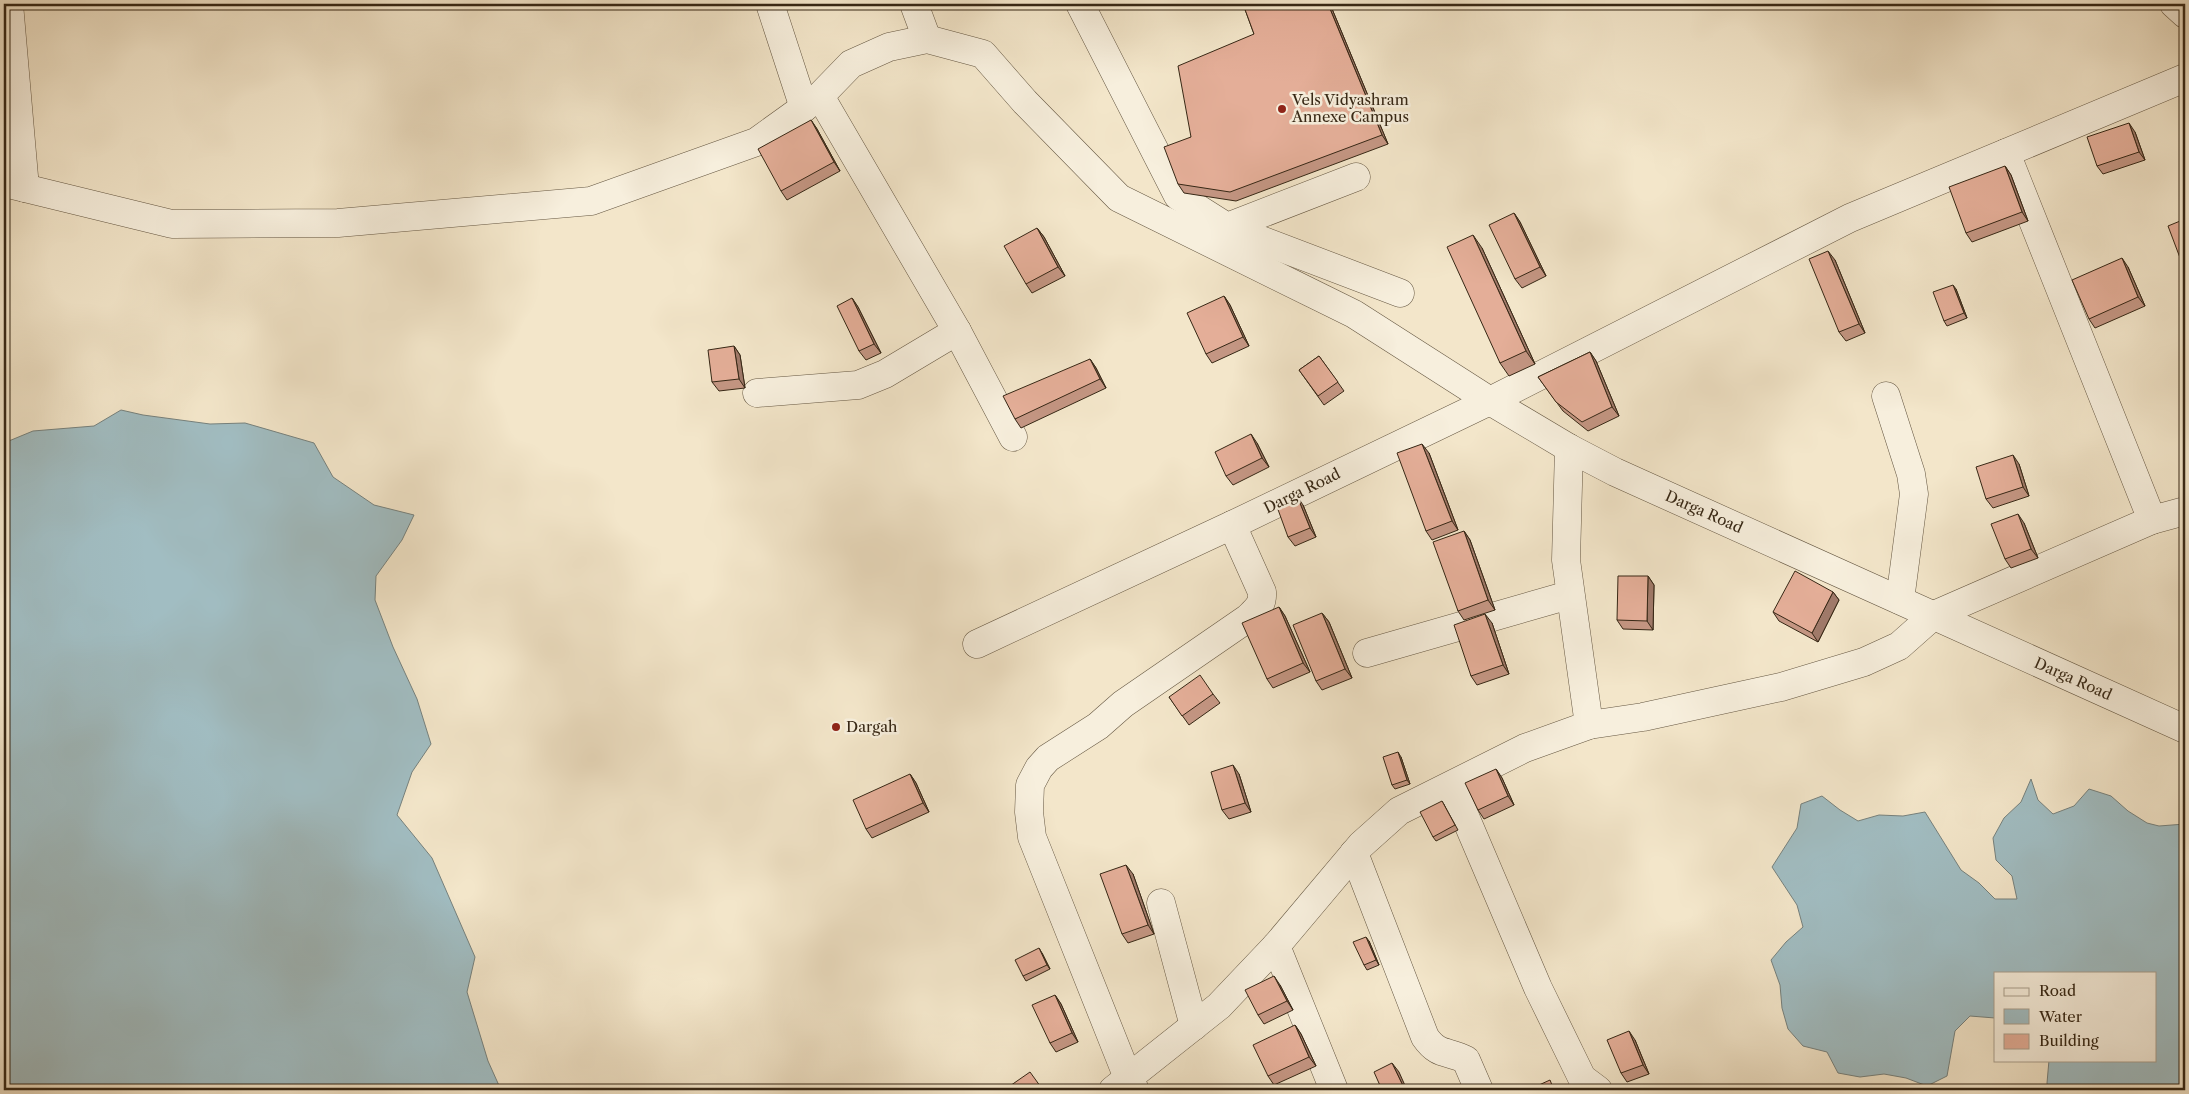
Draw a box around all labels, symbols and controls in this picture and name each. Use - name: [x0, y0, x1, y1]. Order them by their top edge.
- place label: Vels Vidyashram Annexe Campus: [1291, 90, 1409, 126]
- marker: Vels Vidyashram Annexe Campus: [1276, 103, 1288, 115]
- street label: Darga Road: [1260, 464, 1343, 517]
- street label: Darga Road: [1662, 486, 1746, 537]
- street label: Darga Road: [2031, 653, 2115, 704]
- place label: Dargah: [846, 717, 898, 736]
- marker: Dargah: [830, 721, 842, 733]
- legend: [1994, 972, 2156, 1062]
- text: Road: [2039, 981, 2076, 1000]
- text: Water: [2038, 1007, 2083, 1026]
- text: Building: [2039, 1031, 2099, 1050]

